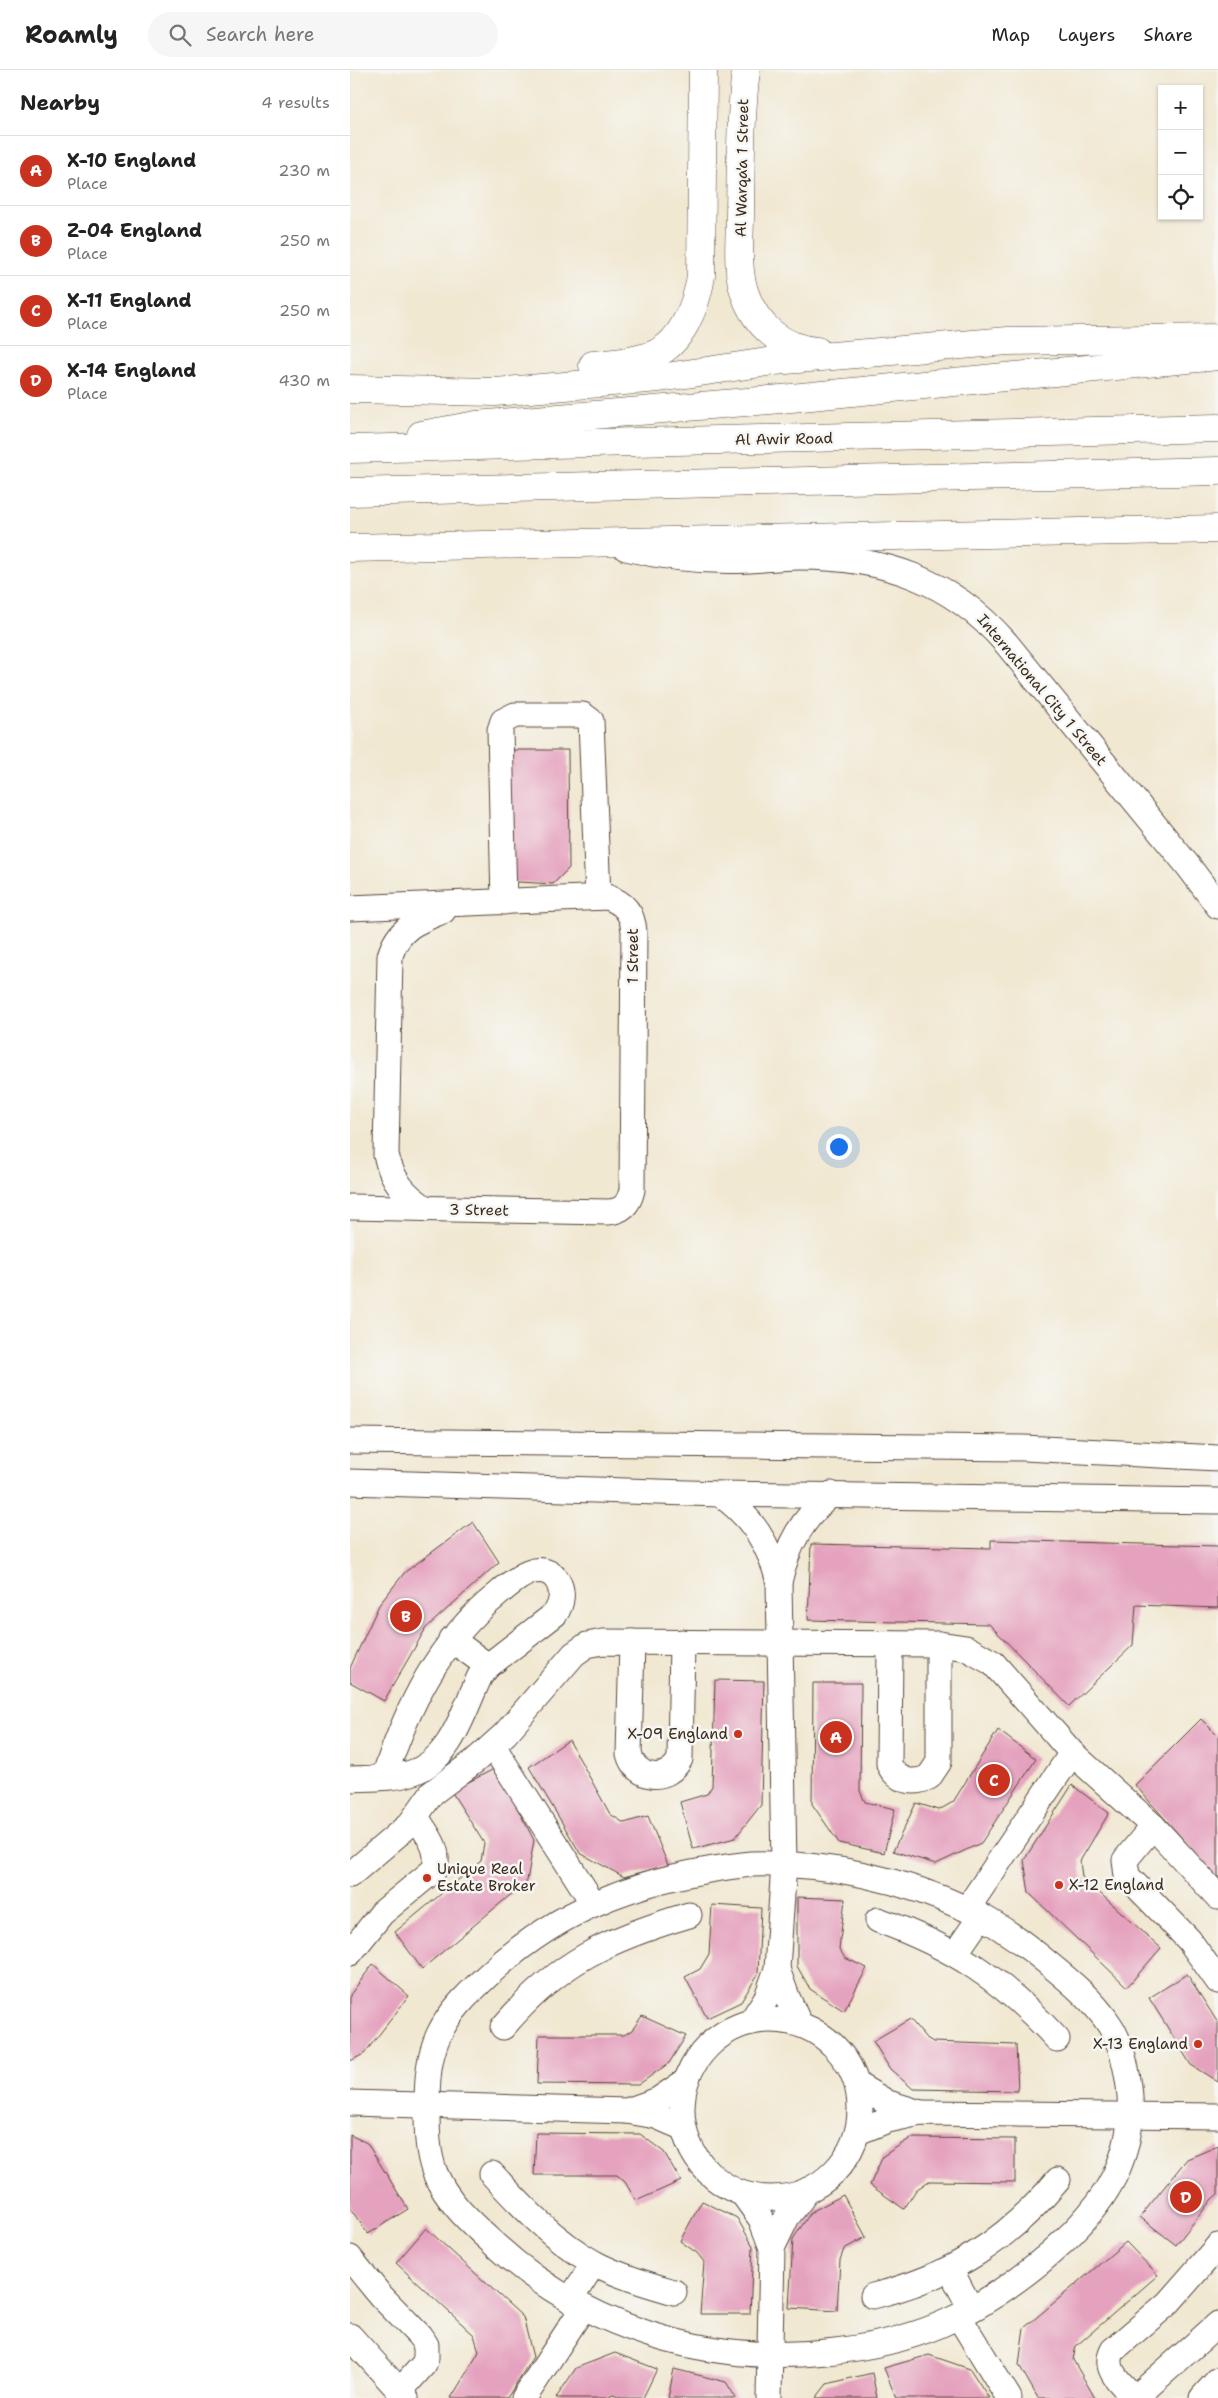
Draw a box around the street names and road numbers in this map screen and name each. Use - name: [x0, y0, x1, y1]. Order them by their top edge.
- street label: Al Warqa'a 1 Street: [731, 99, 753, 237]
- street label: Al Awir Road: [735, 428, 834, 450]
- street label: International City 1 Street: [973, 610, 1111, 770]
- street label: 1 Street: [623, 928, 643, 984]
- street label: 3 Street: [449, 1199, 509, 1221]

